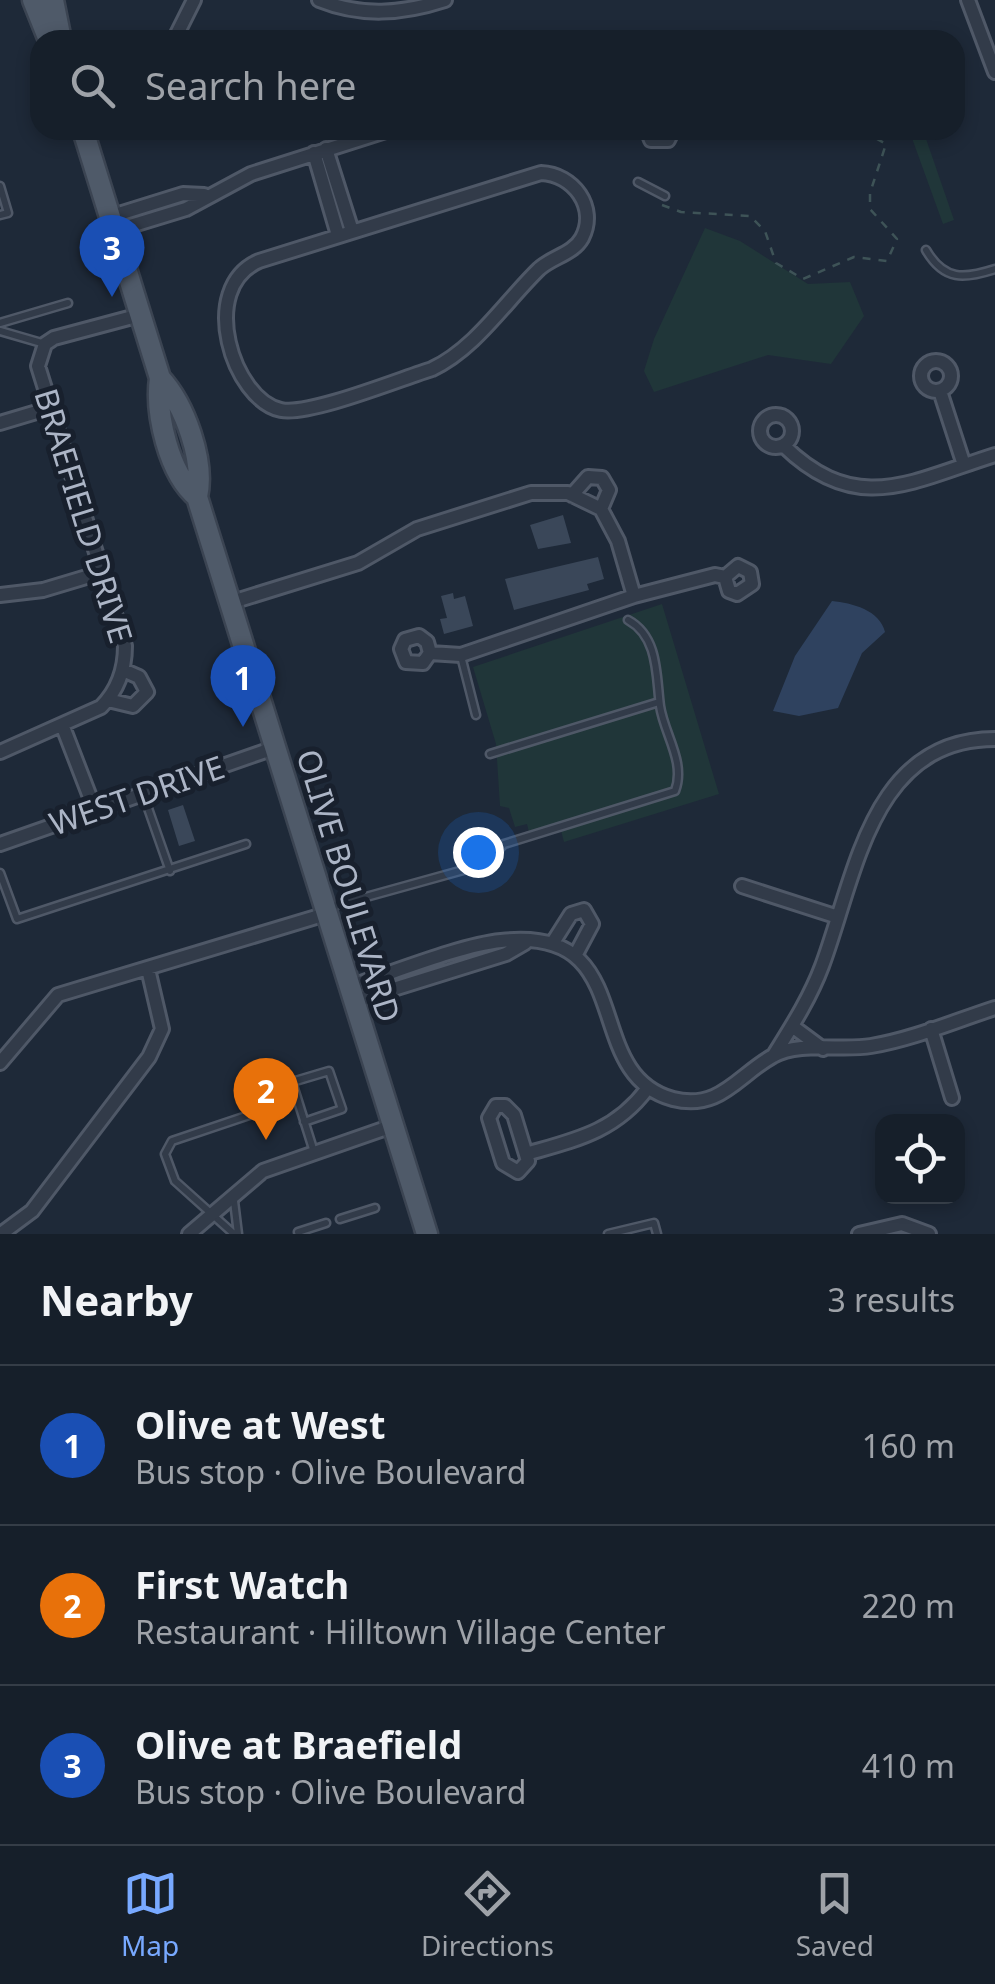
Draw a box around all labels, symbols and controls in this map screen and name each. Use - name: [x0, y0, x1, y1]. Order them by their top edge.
- search box: [30, 30, 965, 140]
- icon: search: [65, 58, 120, 113]
- text: Search here: [145, 59, 356, 111]
- pin: 3: [80, 214, 144, 297]
- street label: BRAEFIELD DRIVE: [25, 383, 144, 648]
- pin: 1: [210, 644, 276, 727]
- street label: OLIVE BOULEVARD: [287, 744, 411, 1027]
- street label: WEST DRIVE: [43, 745, 230, 845]
- your location: [453, 827, 504, 878]
- pin: 2: [234, 1058, 298, 1140]
- map controls: [875, 1114, 965, 1204]
- button: locate: [875, 1114, 965, 1204]
- text: Nearby: [40, 1271, 193, 1328]
- text: 3 results: [828, 1278, 955, 1321]
- text: Olive at West: [135, 1398, 385, 1450]
- text: 1: [63, 1424, 82, 1467]
- text: 160 m: [862, 1424, 955, 1467]
- text: Bus stop · Olive Boulevard: [135, 1450, 527, 1493]
- text: First Watch: [135, 1558, 349, 1610]
- text: 2: [63, 1584, 82, 1627]
- text: 220 m: [862, 1584, 955, 1627]
- text: Restaurant · Hilltown Village Center: [135, 1610, 665, 1653]
- text: Olive at Braefield: [135, 1718, 462, 1770]
- text: 3: [63, 1744, 82, 1787]
- text: 410 m: [862, 1744, 955, 1787]
- text: Bus stop · Olive Boulevard: [135, 1770, 527, 1813]
- tab: Map: [121, 1866, 179, 1964]
- tab: Directions: [421, 1866, 554, 1964]
- tab: Saved: [796, 1866, 874, 1964]

